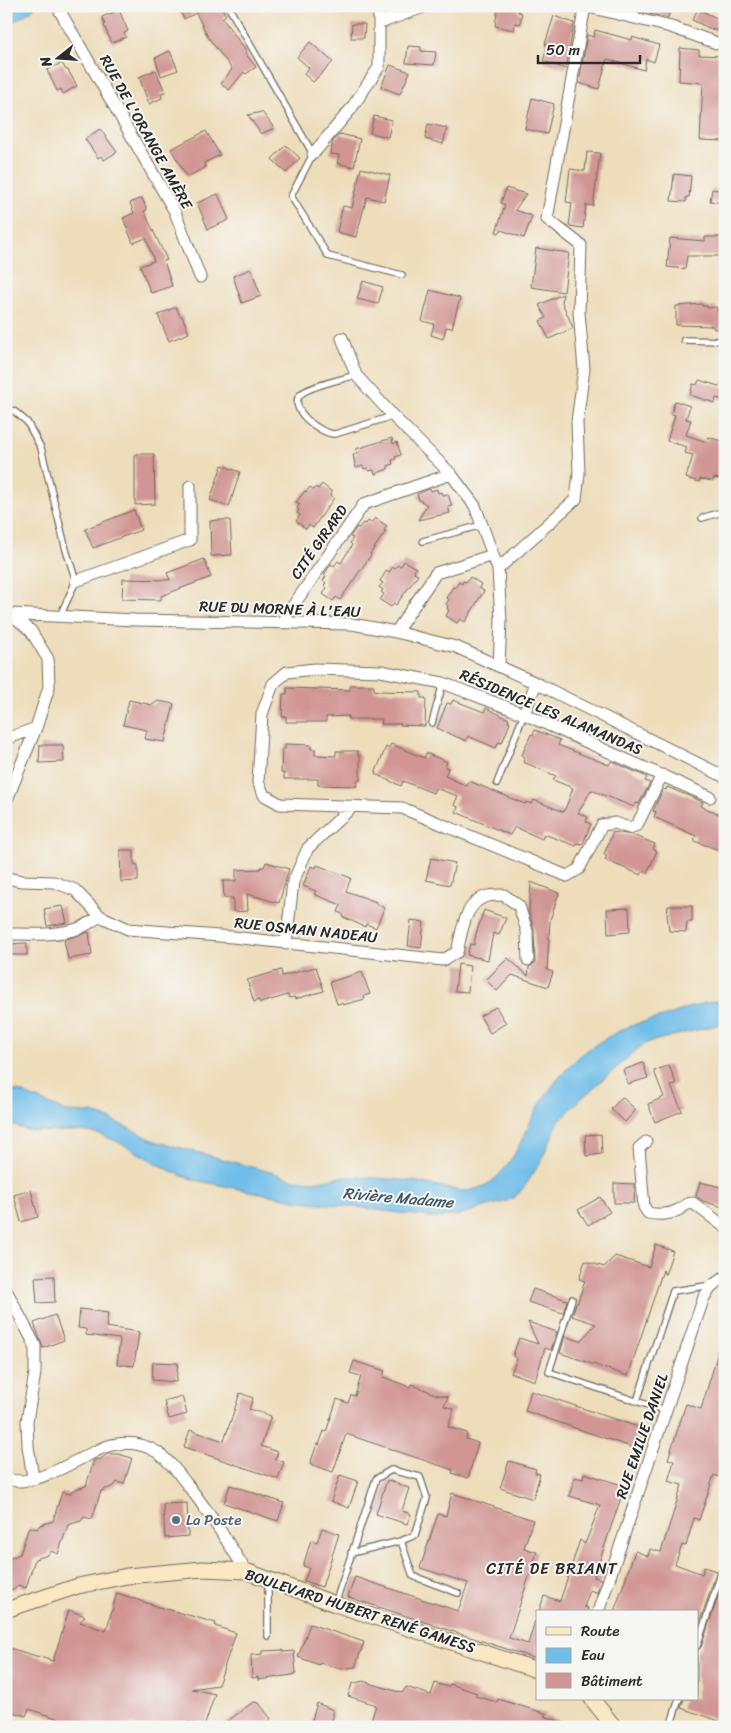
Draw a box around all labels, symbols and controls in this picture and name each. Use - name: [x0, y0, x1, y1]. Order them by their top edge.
- north arrow: [32, 32, 82, 82]
- scale bar: [538, 32, 641, 64]
- text: 50 m: [546, 37, 581, 63]
- street label: RUE DE L'ORANGE AMÈRE: [93, 50, 200, 216]
- text: N: [33, 53, 60, 71]
- street label: CITÉ GIRARD: [284, 499, 354, 585]
- street label: RUE DU MORNE À L'EAU: [199, 593, 361, 625]
- street label: RÉSIDENCE LES ALAMANDAS: [456, 662, 646, 762]
- street label: RUE OSMAN NADEAU: [233, 910, 379, 950]
- water label: Rivière Madame: [342, 1178, 456, 1217]
- street label: RUE EMILIE DANIEL: [608, 1370, 676, 1502]
- place label: La Poste: [186, 1507, 241, 1533]
- marker: La Poste: [170, 1514, 182, 1526]
- district label: CITÉ DE BRIANT: [486, 1554, 618, 1583]
- street label: BOULEVARD HUBERT RENÉ GAMESS: [241, 1561, 479, 1661]
- legend: [536, 1610, 698, 1700]
- text: Route: [581, 1618, 620, 1644]
- text: Eau: [581, 1642, 605, 1668]
- text: Bâtiment: [581, 1668, 643, 1694]

